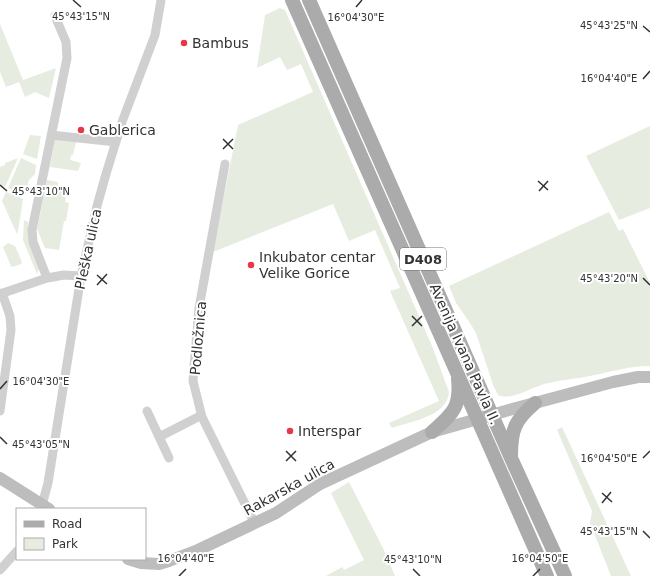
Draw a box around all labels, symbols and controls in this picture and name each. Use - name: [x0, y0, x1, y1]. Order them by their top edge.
- text: 45°43'15"N: [52, 11, 110, 22]
- text: 16°04'30"E: [328, 12, 384, 23]
- text: 45°43'25"N: [580, 20, 638, 31]
- place label: Bambus: [192, 35, 249, 51]
- marker: Bambus: [179, 38, 189, 48]
- text: 16°04'40"E: [581, 73, 637, 84]
- place label: Gablerica: [89, 122, 156, 138]
- marker: Gablerica: [76, 125, 86, 135]
- text: 45°43'10"N: [12, 186, 70, 197]
- street label: Pleška ulica: [72, 207, 104, 291]
- road number: D408: [400, 248, 446, 270]
- place label: Inkubator centar Velike Gorice: [259, 249, 376, 281]
- marker: Inkubator centar Velike Gorice: [246, 260, 256, 270]
- text: 45°43'20"N: [580, 273, 638, 284]
- street label: Avenija Ivana Pavla II.: [427, 281, 503, 427]
- street label: Podložnica: [187, 300, 209, 376]
- text: 16°04'30"E: [13, 376, 69, 387]
- place label: Interspar: [298, 423, 362, 439]
- marker: Interspar: [285, 426, 295, 436]
- text: 45°43'05"N: [12, 439, 70, 450]
- text: 16°04'50"E: [581, 453, 637, 464]
- street label: Rakarska ulica: [241, 455, 337, 519]
- legend: [16, 508, 146, 560]
- text: Road: [52, 517, 82, 531]
- text: 45°43'15"N: [580, 526, 638, 537]
- text: Park: [52, 537, 78, 551]
- text: 16°04'40"E: [158, 553, 214, 564]
- text: 16°04'50"E: [512, 553, 568, 564]
- text: 45°43'10"N: [384, 554, 442, 565]

